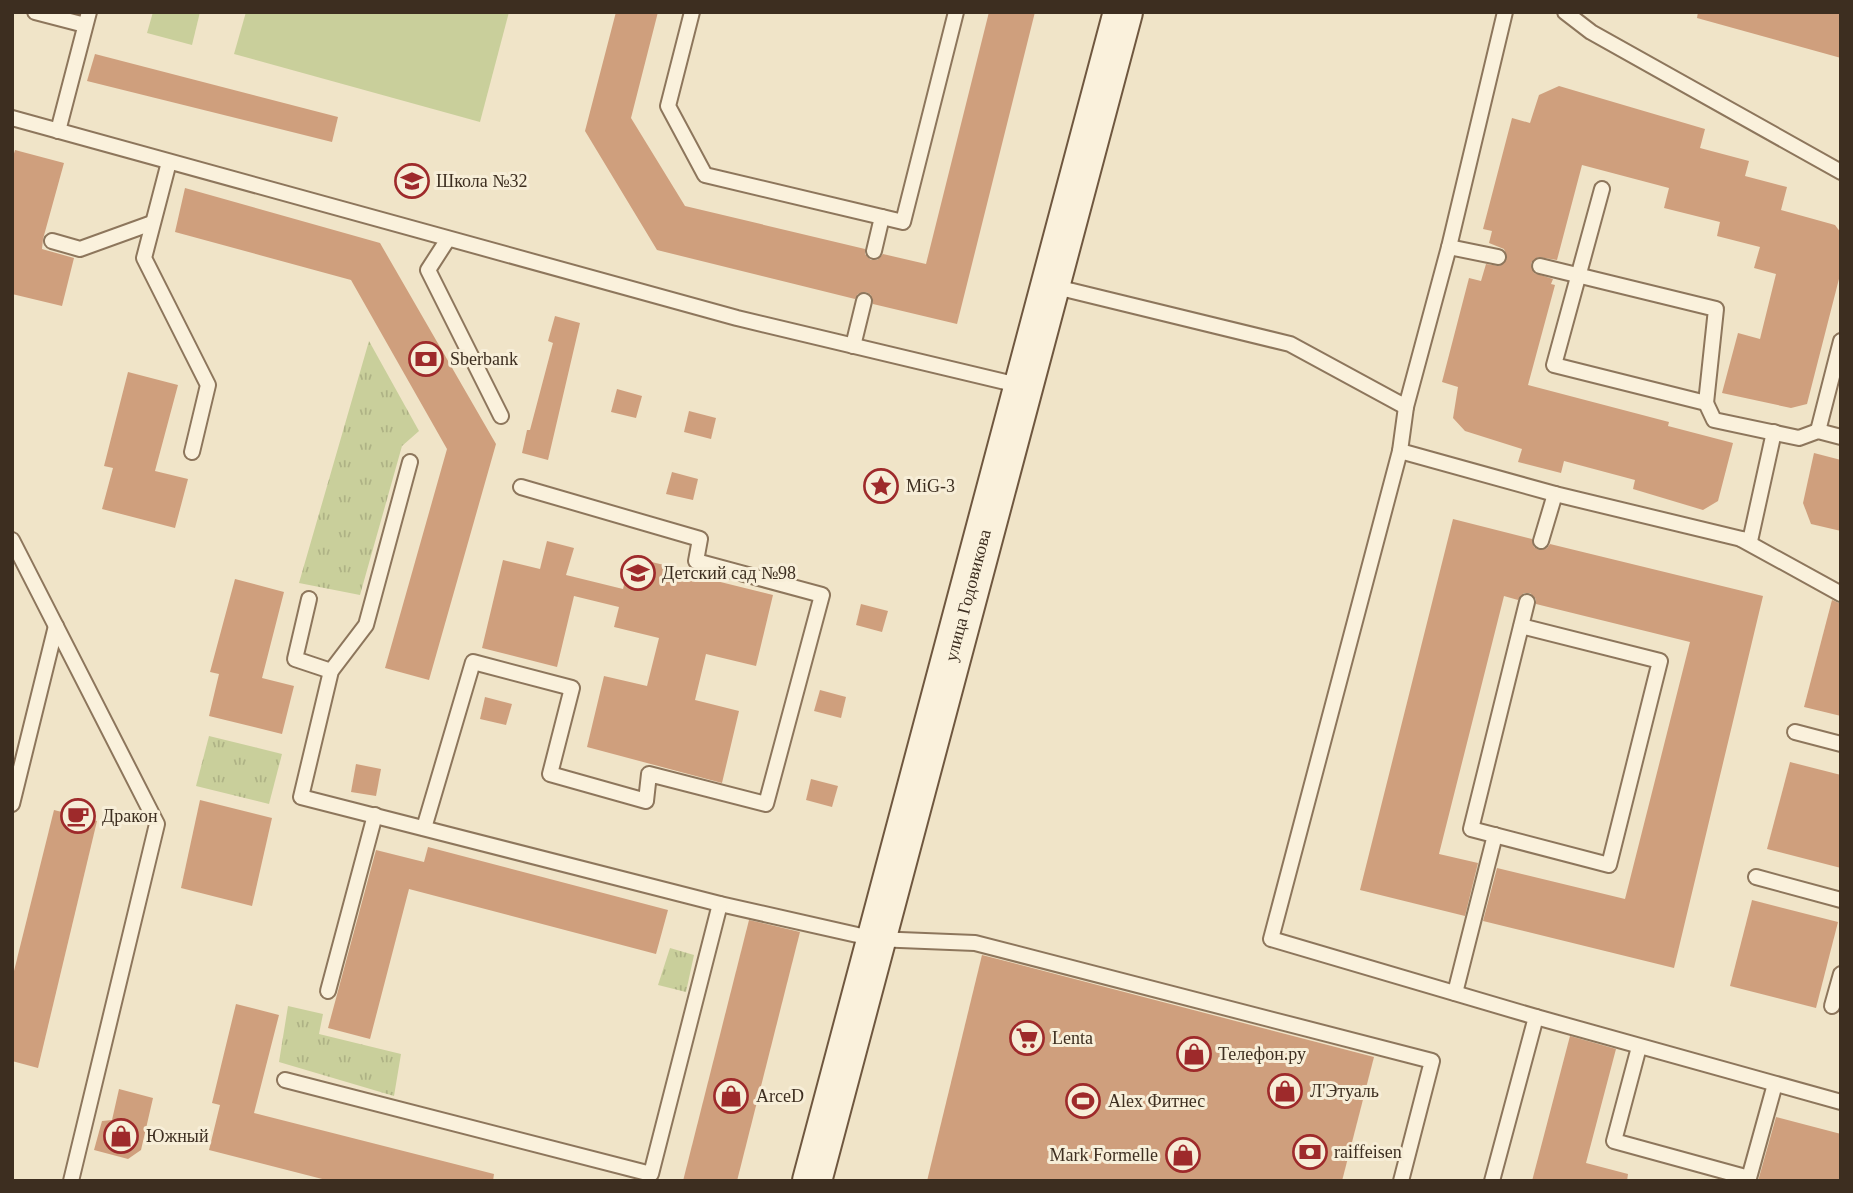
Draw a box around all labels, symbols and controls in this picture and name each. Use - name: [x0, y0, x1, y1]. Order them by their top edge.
- school or university icon: Школа №32: [393, 162, 431, 200]
- place label: Школа №32: [436, 171, 527, 191]
- bank icon: Sberbank: [407, 340, 445, 378]
- place label: Sberbank: [450, 349, 518, 369]
- place icon: MiG-3: [862, 467, 900, 505]
- place label: MiG-3: [906, 476, 955, 496]
- street label: улица Годовикова: [941, 527, 995, 664]
- school or university icon: Детский сад №98: [619, 554, 657, 592]
- place label: Детский сад №98: [662, 563, 796, 583]
- cafe icon: Дракон: [59, 797, 97, 835]
- place label: Дракон: [102, 806, 158, 826]
- supermarket icon: Lenta: [1008, 1019, 1046, 1057]
- place label: Lenta: [1052, 1028, 1093, 1048]
- shop icon: Телефон.ру: [1175, 1035, 1213, 1073]
- place label: Телефон.ру: [1218, 1044, 1306, 1064]
- shop icon: Л'Этуаль: [1266, 1072, 1304, 1110]
- shop icon: ArceD: [712, 1077, 750, 1115]
- place label: Л'Этуаль: [1310, 1081, 1379, 1101]
- sports icon: Alex Фитнес: [1064, 1082, 1102, 1120]
- place label: ArceD: [756, 1086, 804, 1106]
- place label: Alex Фитнес: [1108, 1091, 1205, 1111]
- shop icon: Южный: [102, 1117, 140, 1155]
- place label: Южный: [146, 1126, 209, 1146]
- bank icon: raiffeisen: [1291, 1133, 1329, 1171]
- shop icon: Mark Formelle: [1164, 1136, 1202, 1174]
- place label: raiffeisen: [1334, 1142, 1402, 1162]
- place label: Mark Formelle: [1050, 1145, 1158, 1165]

